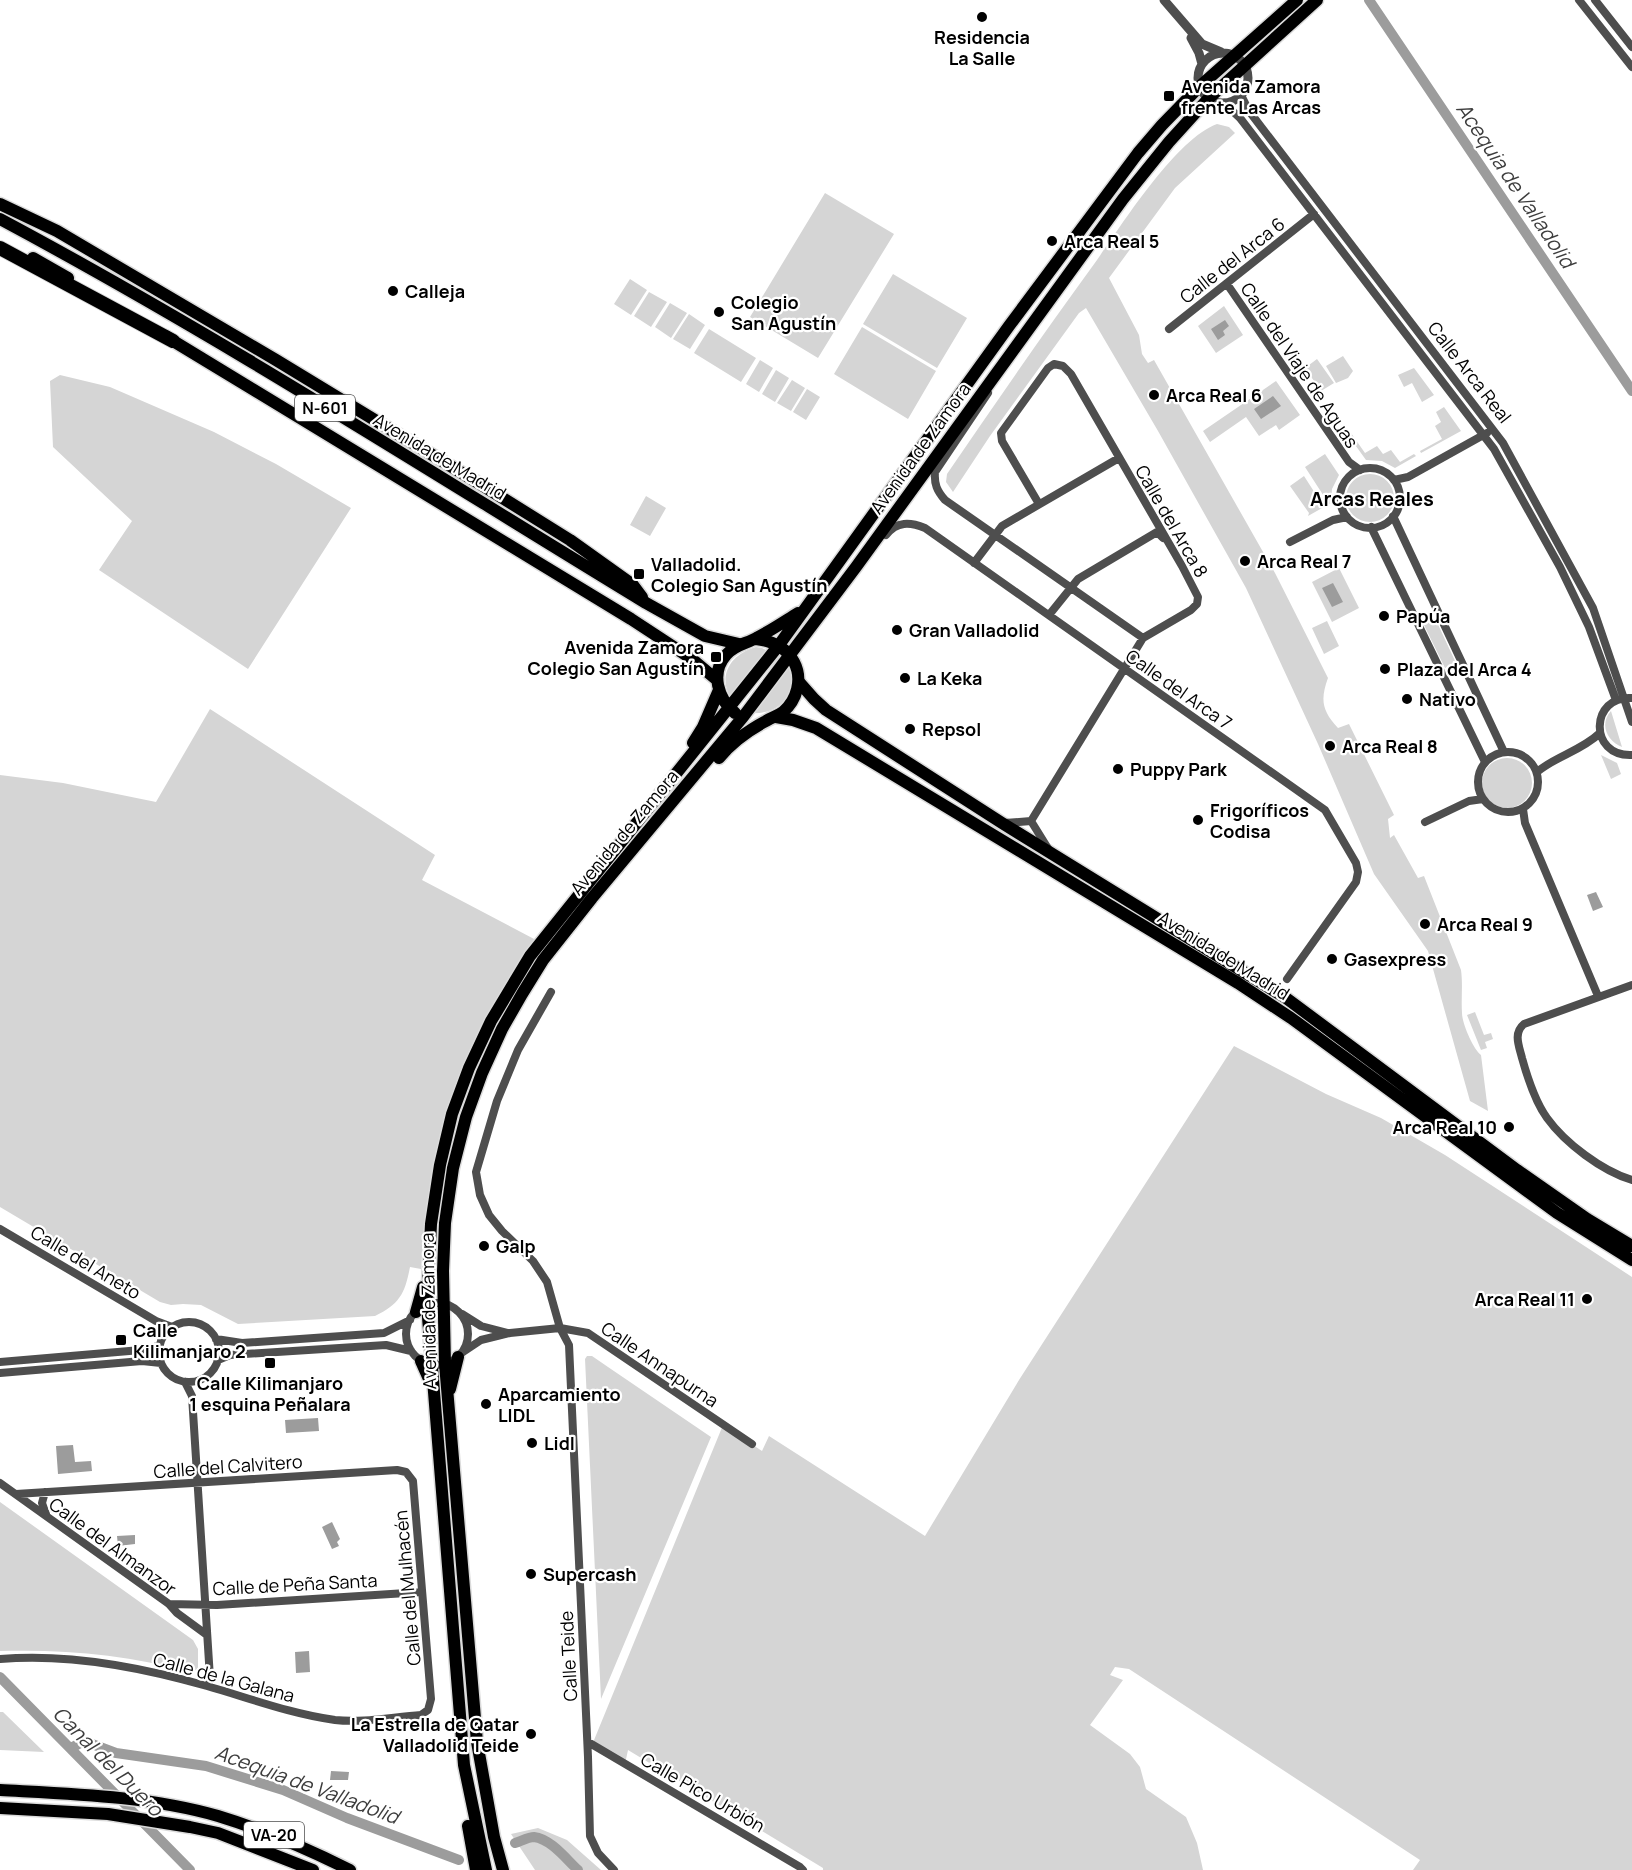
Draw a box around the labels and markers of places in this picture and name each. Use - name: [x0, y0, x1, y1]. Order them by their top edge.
- marker: Residencia La Salle: [975, 10, 989, 24]
- place label: Residencia La Salle: [934, 25, 1030, 70]
- place label: Avenida Zamora frente Las Arcas: [1181, 74, 1321, 119]
- marker: Avenida Zamora frente Las Arcas: [1162, 89, 1176, 103]
- place label: Arca Real 5: [1064, 229, 1159, 253]
- marker: Arca Real 5: [1045, 234, 1059, 248]
- place label: Calleja: [405, 279, 465, 303]
- marker: Calleja: [386, 284, 400, 298]
- place label: Colegio San Agustín: [731, 290, 836, 335]
- marker: Colegio San Agustín: [712, 305, 726, 319]
- place label: Arca Real 6: [1166, 383, 1262, 407]
- marker: Arca Real 6: [1147, 388, 1161, 402]
- place label: Arca Real 7: [1257, 549, 1351, 573]
- place label: Valladolid. Colegio San Agustín: [651, 552, 828, 597]
- marker: Arca Real 7: [1238, 554, 1252, 568]
- marker: Valladolid. Colegio San Agustín: [632, 567, 646, 581]
- place label: Papúa: [1396, 604, 1450, 628]
- marker: Papúa: [1377, 609, 1391, 623]
- place label: Gran Valladolid: [909, 618, 1039, 642]
- marker: Gran Valladolid: [890, 623, 904, 637]
- place label: Avenida Zamora Colegio San Agustín: [528, 635, 704, 680]
- marker: Avenida Zamora Colegio San Agustín: [709, 650, 723, 664]
- place label: Plaza del Arca 4: [1397, 657, 1532, 681]
- marker: Plaza del Arca 4: [1378, 662, 1392, 676]
- place label: La Keka: [917, 666, 982, 690]
- marker: La Keka: [898, 671, 912, 685]
- place label: Nativo: [1419, 687, 1476, 711]
- marker: Nativo: [1400, 692, 1414, 706]
- place label: Repsol: [922, 717, 981, 741]
- marker: Repsol: [903, 722, 917, 736]
- place label: Arca Real 8: [1342, 734, 1438, 758]
- marker: Arca Real 8: [1323, 739, 1337, 753]
- place label: Puppy Park: [1130, 757, 1228, 781]
- marker: Puppy Park: [1111, 762, 1125, 776]
- place label: Frigoríficos Codisa: [1210, 798, 1309, 843]
- marker: Frigoríficos Codisa: [1191, 813, 1205, 827]
- place label: Arca Real 9: [1437, 912, 1533, 936]
- marker: Arca Real 9: [1418, 917, 1432, 931]
- place label: Gasexpress: [1344, 947, 1446, 971]
- marker: Gasexpress: [1325, 952, 1339, 966]
- place label: Arca Real 10: [1392, 1115, 1497, 1139]
- marker: Arca Real 10: [1502, 1120, 1516, 1134]
- place label: Galp: [496, 1234, 536, 1258]
- marker: Galp: [477, 1239, 491, 1253]
- place label: Arca Real 11: [1474, 1287, 1575, 1311]
- marker: Arca Real 11: [1580, 1292, 1594, 1306]
- place label: Calle Kilimanjaro 2: [133, 1318, 246, 1363]
- marker: Calle Kilimanjaro 2: [114, 1333, 128, 1347]
- marker: Calle Kilimanjaro 1 esquina Peñalara: [263, 1356, 277, 1370]
- place label: Calle Kilimanjaro 1 esquina Peñalara: [189, 1371, 351, 1416]
- place label: Aparcamiento LIDL: [498, 1382, 621, 1427]
- marker: Aparcamiento LIDL: [479, 1397, 493, 1411]
- place label: Lidl: [544, 1431, 575, 1455]
- marker: Lidl: [525, 1436, 539, 1450]
- place label: Supercash: [543, 1562, 637, 1586]
- marker: Supercash: [524, 1567, 538, 1581]
- place label: La Estrella de Qatar Valladolid Teide: [351, 1712, 519, 1757]
- marker: La Estrella de Qatar Valladolid Teide: [524, 1727, 538, 1741]

